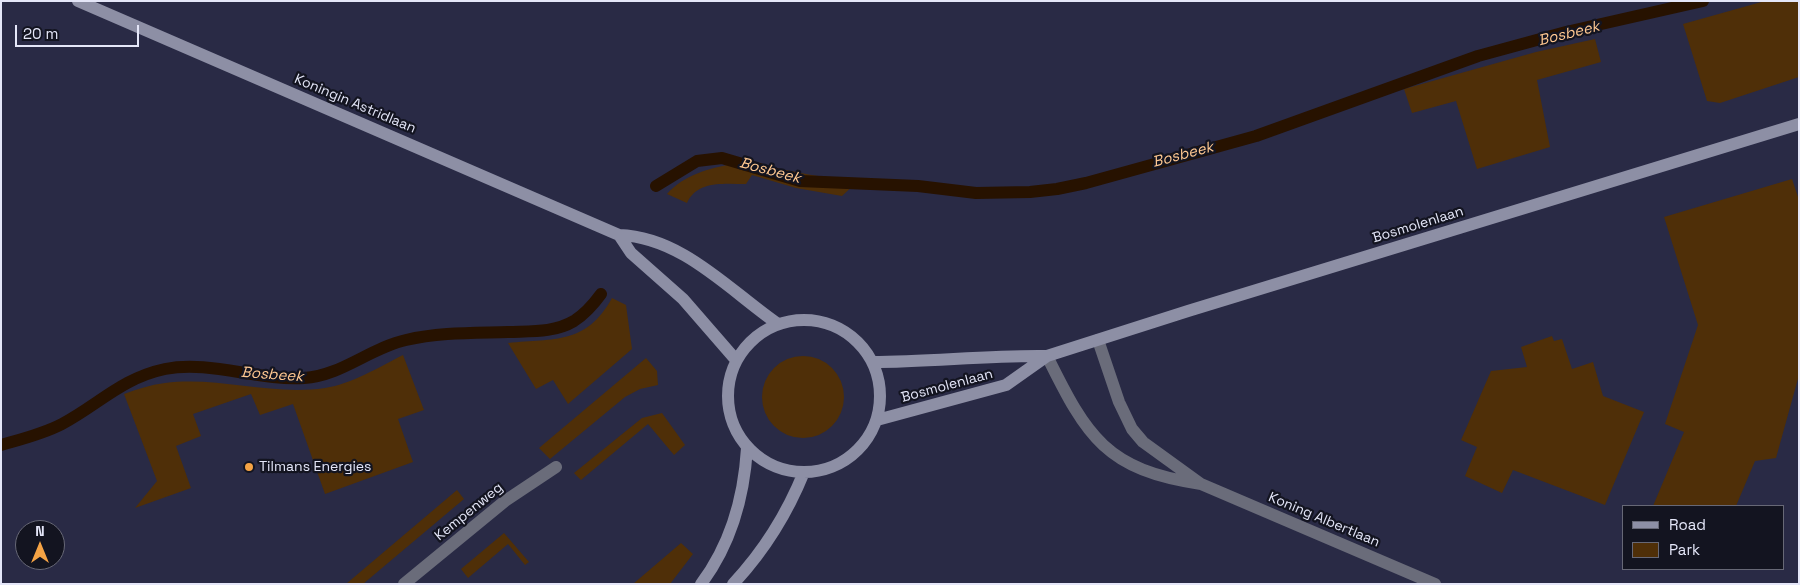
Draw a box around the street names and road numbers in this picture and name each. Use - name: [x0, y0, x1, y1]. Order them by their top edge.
- street label: Koningin Astridlaan: [292, 71, 418, 137]
- street label: Bosmolenlaan: [1370, 203, 1466, 247]
- street label: Bosmolenlaan: [899, 366, 995, 406]
- street label: Kempenweg: [432, 479, 506, 545]
- street label: Koning Albertlaan: [1266, 489, 1382, 551]

